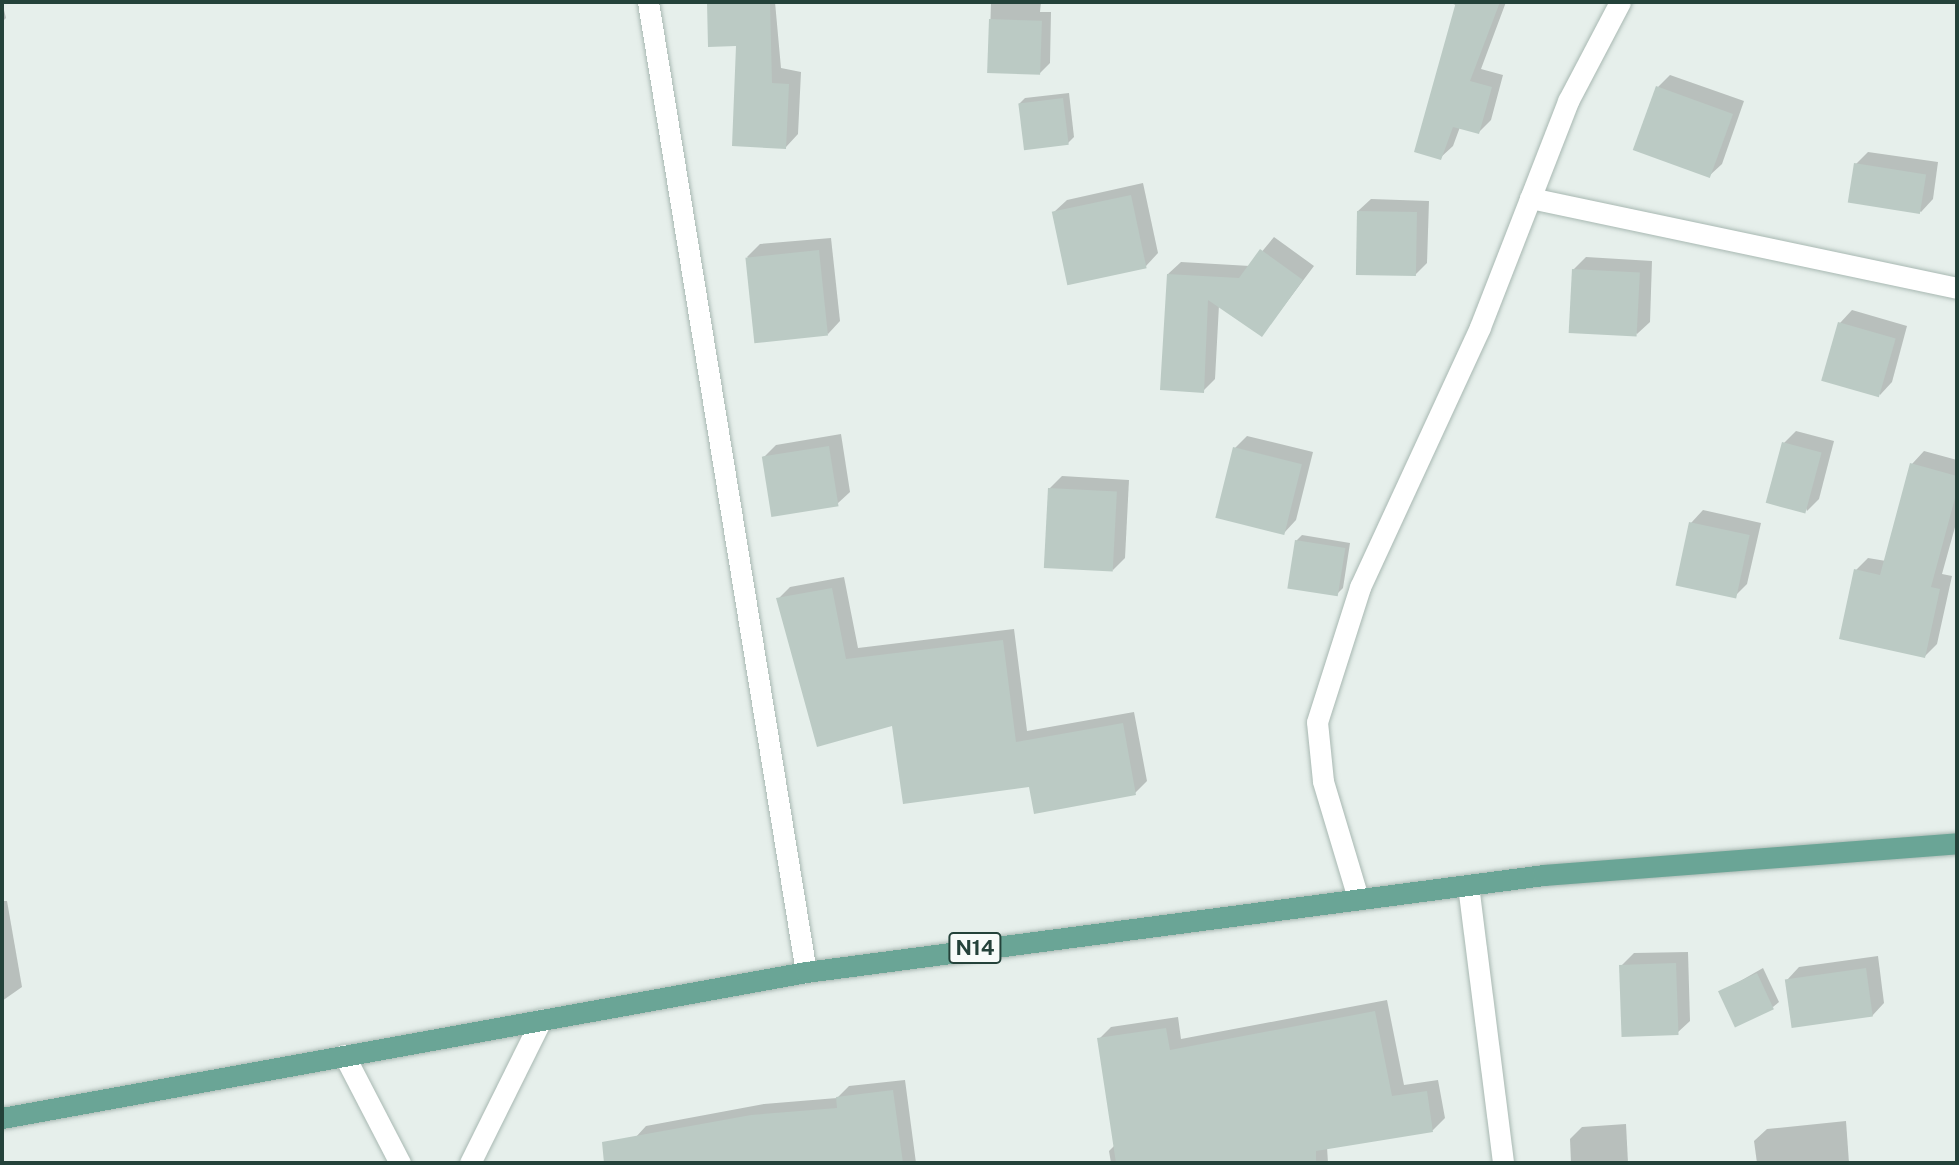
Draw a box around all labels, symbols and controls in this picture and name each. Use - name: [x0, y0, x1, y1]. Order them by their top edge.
- road number: N14: [947, 930, 1003, 965]

